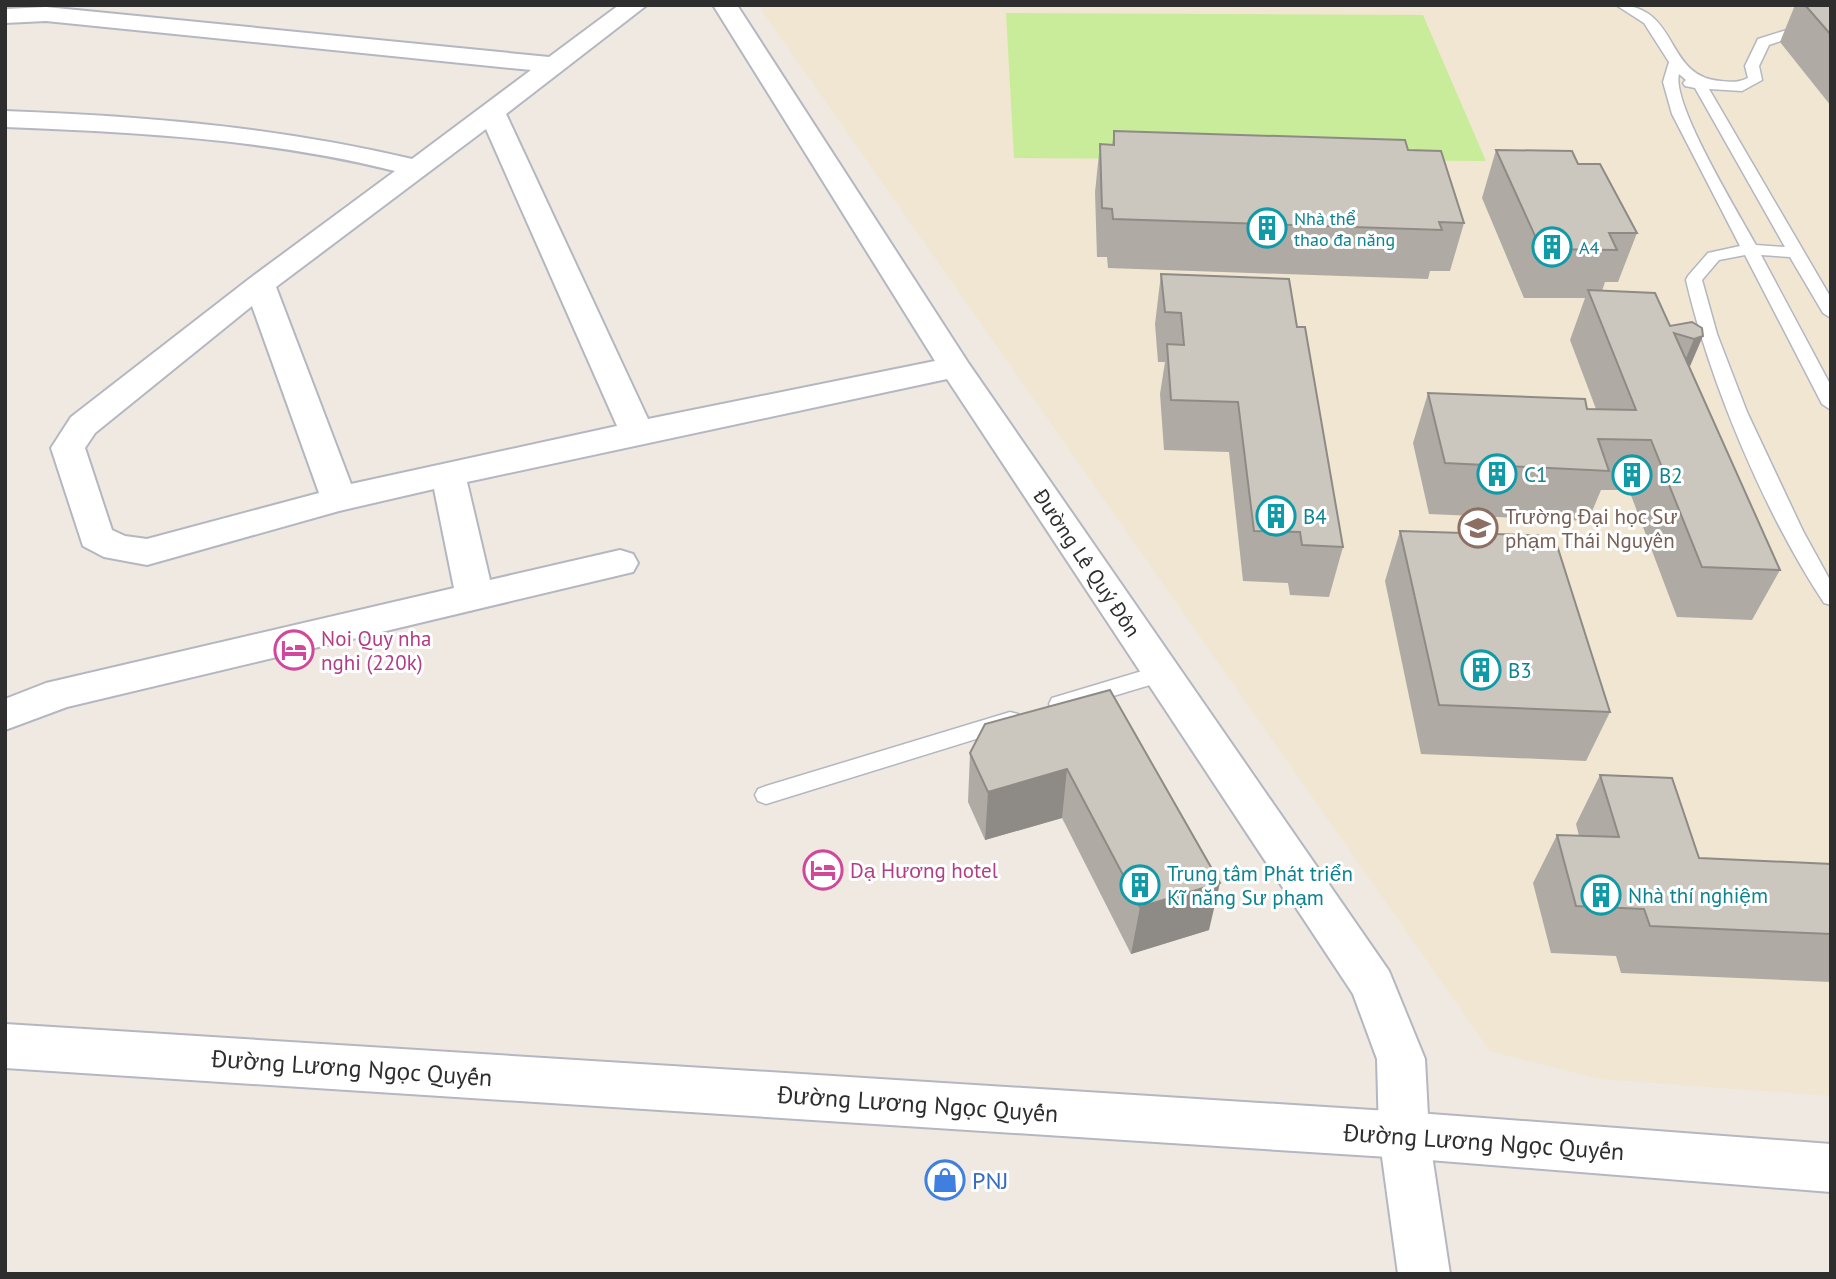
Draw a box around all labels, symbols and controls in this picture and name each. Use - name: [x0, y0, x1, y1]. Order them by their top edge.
- building icon: Nhà thể thao đa năng: [1246, 207, 1288, 249]
- place label: Nhà thể thao đa năng: [1294, 207, 1395, 251]
- building icon: A4: [1531, 226, 1573, 268]
- place label: A4: [1579, 236, 1600, 259]
- building icon: C1: [1476, 453, 1518, 495]
- building icon: B2: [1611, 454, 1653, 496]
- place label: C1: [1524, 461, 1547, 488]
- place label: B2: [1659, 462, 1683, 489]
- street label: Đường Lê Quý Đôn: [1027, 483, 1147, 642]
- building icon: B4: [1255, 495, 1297, 537]
- place label: B4: [1303, 503, 1327, 530]
- place label: Trường Đại học Sư phạm Thái Nguyên: [1505, 503, 1677, 554]
- school or university icon: Trường Đại học Sư phạm Thái Nguyên: [1457, 507, 1499, 549]
- place label: Noi Quy nha nghi (220k): [321, 625, 431, 676]
- hotel icon: Noi Quy nha nghi (220k): [273, 629, 315, 671]
- building icon: B3: [1460, 649, 1502, 691]
- place label: B3: [1508, 657, 1532, 684]
- hotel icon: Dạ Hương hotel: [802, 849, 844, 891]
- place label: Dạ Hương hotel: [850, 857, 998, 884]
- place label: Trung tâm Phát triển Kĩ năng Sư phạm: [1167, 860, 1353, 911]
- building icon: Trung tâm Phát triển Kĩ năng Sư phạm: [1119, 864, 1161, 906]
- building icon: Nhà thí nghiệm: [1580, 874, 1622, 916]
- place label: Nhà thí nghiệm: [1628, 882, 1768, 909]
- street label: Đường Lương Ngọc Quyến: [210, 1043, 493, 1093]
- street label: Đường Lương Ngọc Quyến: [776, 1079, 1059, 1129]
- street label: Đường Lương Ngọc Quyến: [1342, 1117, 1625, 1167]
- shop icon: PNJ: [924, 1159, 966, 1201]
- place label: PNJ: [972, 1165, 1009, 1196]

